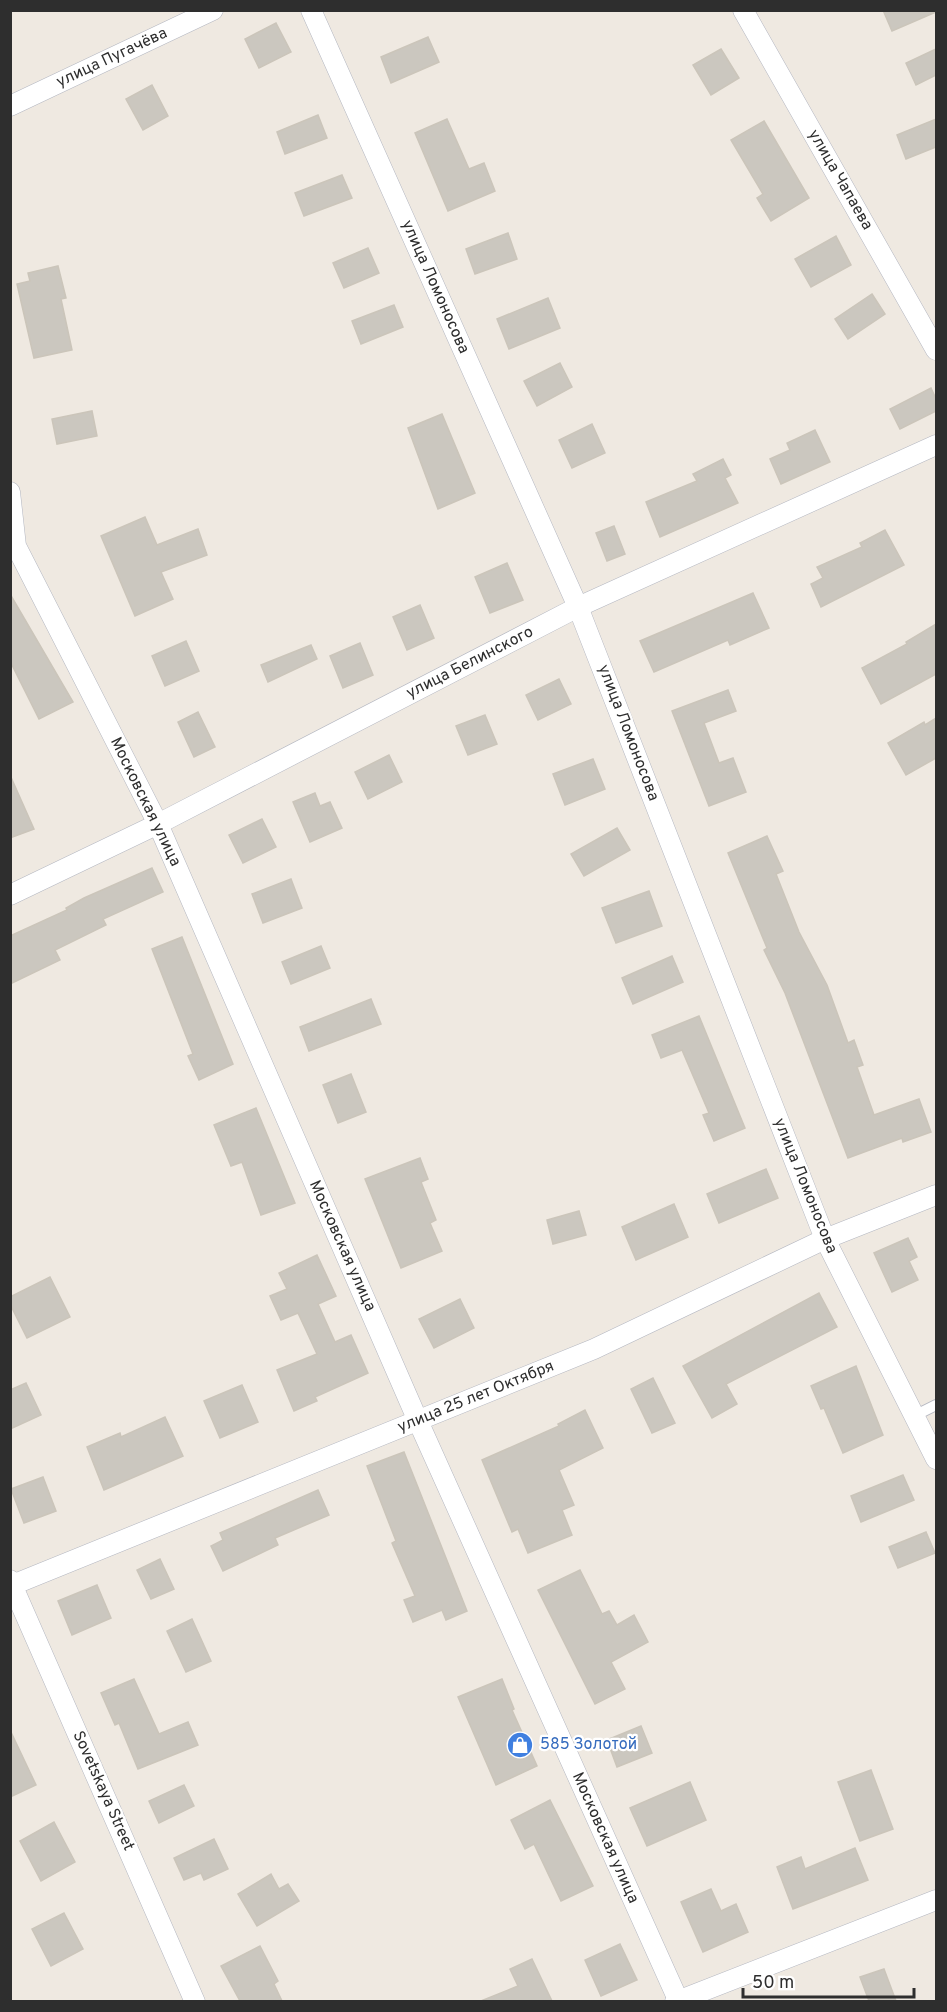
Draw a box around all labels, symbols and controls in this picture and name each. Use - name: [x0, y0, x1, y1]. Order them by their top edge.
- street label: улица Пугачёва: [53, 24, 171, 92]
- street label: улица Чапаева: [803, 126, 877, 234]
- street label: улица Ломоносова: [397, 217, 473, 357]
- street label: улица Белинского: [403, 622, 537, 704]
- street label: улица Ломоносова: [593, 662, 663, 804]
- street label: Московская улица: [105, 734, 185, 870]
- street label: улица Ломоносова: [769, 1115, 841, 1257]
- street label: Московская улица: [304, 1177, 380, 1315]
- street label: улица 25 лет Октября: [395, 1356, 557, 1438]
- street label: Sovetskaya Street: [68, 1728, 138, 1854]
- shop icon: 585 Золотой: [505, 1730, 535, 1760]
- place label: 585 Золотой: [540, 1735, 637, 1755]
- street label: Московская улица: [567, 1769, 643, 1907]
- scale bar: [743, 1961, 914, 1999]
- text: 50 m: [752, 1972, 794, 1995]

